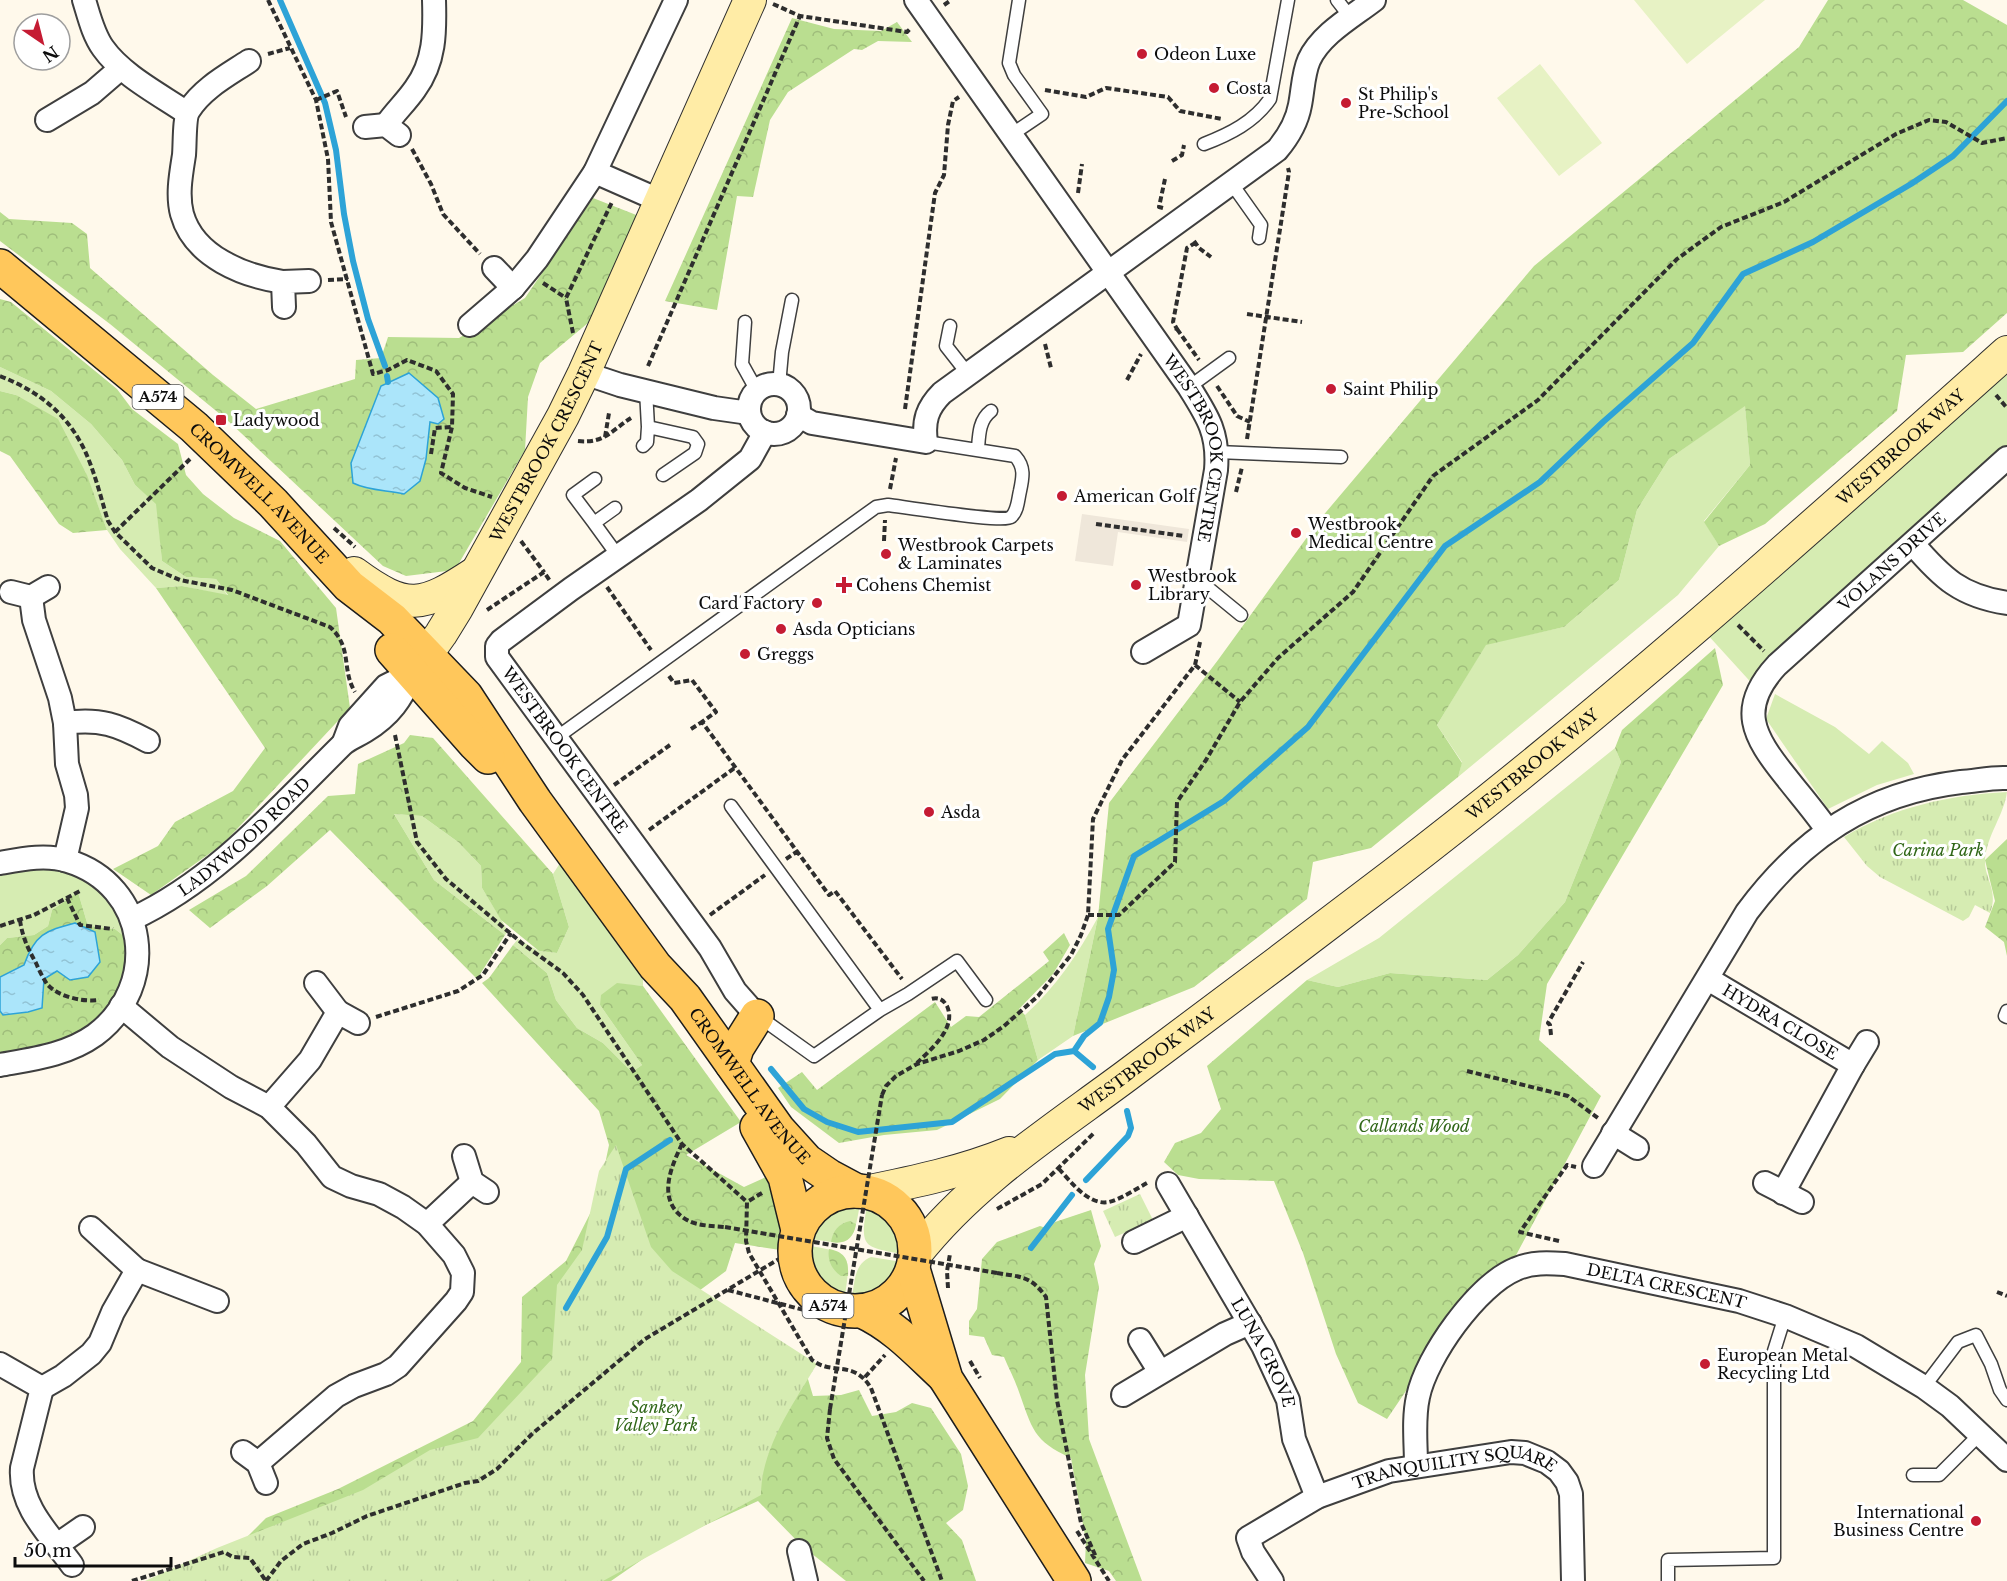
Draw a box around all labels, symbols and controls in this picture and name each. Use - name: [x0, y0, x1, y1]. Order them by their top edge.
- north arrow: [12, 12, 72, 72]
- text: N: [39, 42, 63, 67]
- place label: Odeon Luxe: [1154, 44, 1256, 64]
- marker: Odeon Luxe: [1135, 47, 1149, 61]
- place label: Costa: [1226, 78, 1272, 98]
- marker: Costa: [1207, 81, 1221, 95]
- place label: St Philip's Pre-School: [1358, 84, 1449, 122]
- marker: St Philip's Pre-School: [1339, 96, 1353, 110]
- street label: WESTBROOK CRESCENT: [485, 338, 607, 546]
- street label: WESTBROOK CENTRE: [1158, 349, 1227, 544]
- place label: Saint Philip: [1343, 379, 1438, 399]
- marker: Saint Philip: [1324, 382, 1338, 396]
- road number: A574: [132, 385, 184, 409]
- street label: WESTBROOK WAY: [1832, 385, 1969, 510]
- place label: Ladywood: [233, 410, 320, 430]
- marker: Ladywood: [214, 413, 228, 427]
- street label: CROMWELL AVENUE: [186, 418, 333, 567]
- place label: American Golf: [1073, 486, 1197, 506]
- marker: American Golf: [1055, 489, 1069, 503]
- street label: VOLANS DRIVE: [1833, 508, 1950, 616]
- place label: Westbrook Medical Centre: [1307, 514, 1433, 552]
- marker: Westbrook Medical Centre: [1289, 526, 1303, 540]
- place label: Westbrook Carpets & Laminates: [897, 535, 1054, 573]
- marker: Westbrook Carpets & Laminates: [879, 547, 893, 561]
- place label: Westbrook Library: [1147, 566, 1237, 604]
- place label: Cohens Chemist: [856, 575, 991, 595]
- marker: Cohens Chemist: [837, 578, 851, 592]
- marker: Westbrook Library: [1129, 578, 1143, 592]
- place label: Card Factory: [698, 593, 806, 613]
- marker: Card Factory: [810, 596, 824, 610]
- place label: Asda Opticians: [792, 619, 915, 639]
- marker: Asda Opticians: [774, 622, 788, 636]
- place label: Greggs: [757, 644, 814, 664]
- marker: Greggs: [738, 647, 752, 661]
- street label: WESTBROOK CENTRE: [497, 662, 632, 837]
- street label: WESTBROOK WAY: [1461, 704, 1603, 824]
- street label: LADYWOOD ROAD: [174, 773, 314, 900]
- place label: Asda: [940, 802, 980, 822]
- marker: Asda: [922, 805, 936, 819]
- park label: Carina Park: [1892, 840, 1984, 860]
- street label: HYDRA CLOSE: [1719, 980, 1842, 1064]
- street label: WESTBROOK WAY: [1074, 1003, 1219, 1118]
- street label: CROMWELL AVENUE: [685, 1004, 815, 1168]
- park label: Callands Wood: [1358, 1116, 1470, 1136]
- street label: DELTA CRESCENT: [1585, 1259, 1749, 1313]
- road number: A574: [802, 1294, 854, 1318]
- street label: LUNA GROVE: [1227, 1294, 1299, 1409]
- place label: European Metal Recycling Ltd: [1717, 1345, 1848, 1383]
- marker: European Metal Recycling Ltd: [1698, 1357, 1712, 1371]
- park label: Sankey Valley Park: [614, 1397, 698, 1435]
- street label: TRANQUILITY SQUARE: [1350, 1442, 1561, 1493]
- place label: International Business Centre: [1833, 1502, 1964, 1540]
- marker: International Business Centre: [1969, 1514, 1983, 1528]
- scale bar: [15, 1530, 171, 1568]
- text: 50 m: [24, 1540, 72, 1562]

